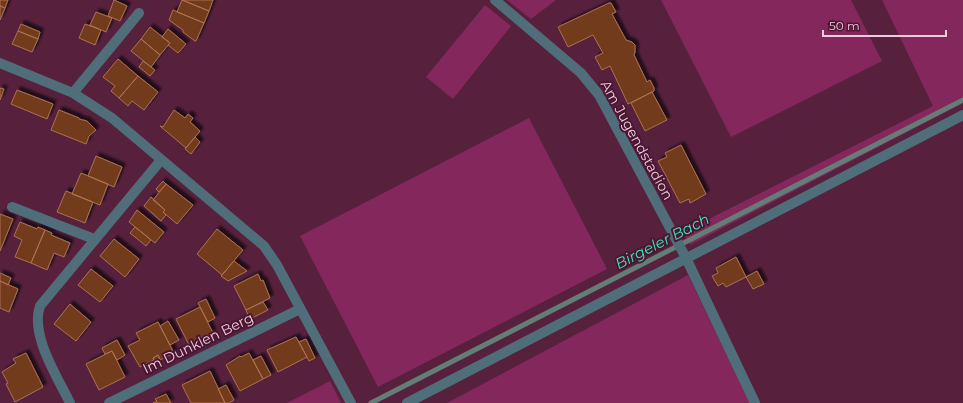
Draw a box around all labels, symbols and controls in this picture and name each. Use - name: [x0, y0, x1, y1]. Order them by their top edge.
- scale bar: [823, 12, 946, 38]
- text: 50 m: [829, 18, 860, 33]
- street label: Am Jugendstadion: [597, 77, 677, 203]
- water label: Birgeler Bach: [612, 209, 712, 273]
- street label: Im Dunklen Berg: [140, 308, 256, 378]

